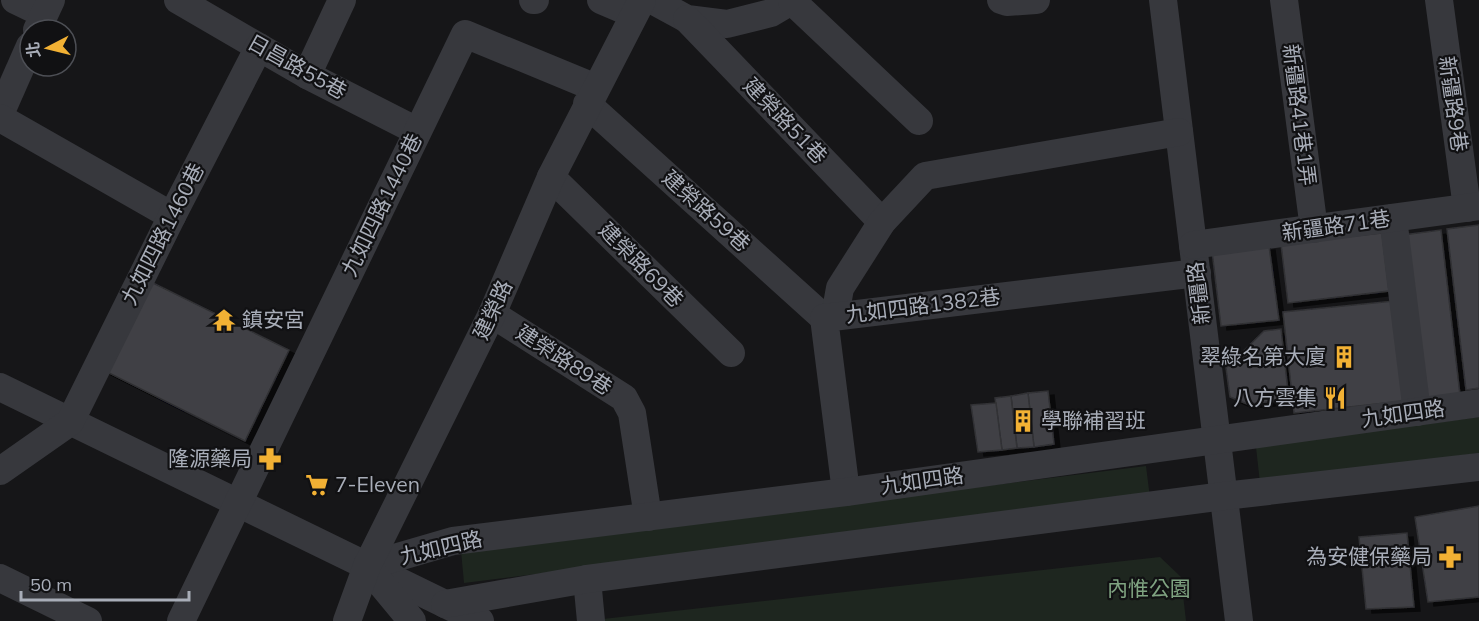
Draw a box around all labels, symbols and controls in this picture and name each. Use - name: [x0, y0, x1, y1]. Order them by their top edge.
- north arrow: [18, 18, 78, 78]
- street label: 日昌路55巷: [243, 28, 352, 104]
- text: 北: [22, 41, 44, 59]
- street label: 新疆路41巷1弄: [1278, 42, 1322, 187]
- street label: 新疆路9巷: [1434, 54, 1474, 154]
- street label: 建榮路51巷: [738, 72, 833, 169]
- street label: 九如四路1440巷: [335, 129, 427, 280]
- street label: 九如四路1460巷: [115, 158, 209, 309]
- street label: 建榮路59巷: [657, 164, 756, 256]
- street label: 新疆路71巷: [1280, 205, 1392, 245]
- street label: 建榮路69巷: [594, 216, 690, 312]
- street label: 新疆路: [1181, 260, 1215, 326]
- street label: 建榮路: [467, 276, 517, 344]
- street label: 九如四路1382巷: [844, 283, 1002, 327]
- place label: 鎮安宮: [242, 306, 305, 332]
- temple icon: 鎮安宮: [211, 307, 237, 333]
- street label: 建榮路89巷: [512, 319, 617, 400]
- place label: 翠綠名第大廈: [1200, 343, 1326, 369]
- building icon: 翠綠名第大廈: [1331, 344, 1357, 370]
- place label: 八方雲集: [1233, 384, 1317, 410]
- restaurant icon: 八方雲集: [1322, 385, 1348, 411]
- street label: 九如四路: [1359, 394, 1446, 432]
- place label: 學聯補習班: [1041, 407, 1146, 433]
- building icon: 學聯補習班: [1010, 408, 1036, 434]
- place label: 隆源藥局: [168, 445, 252, 471]
- pharmacy icon: 隆源藥局: [257, 446, 283, 472]
- street label: 九如四路: [878, 461, 965, 499]
- place label: 7-Eleven: [335, 471, 420, 497]
- supermarket icon: 7-Eleven: [304, 472, 330, 498]
- street label: 九如四路: [397, 525, 485, 569]
- place label: 為安健保藥局: [1306, 543, 1432, 569]
- pharmacy icon: 為安健保藥局: [1437, 544, 1463, 570]
- scale bar: [21, 564, 189, 602]
- text: 50 m: [30, 573, 72, 596]
- park label: 內惟公園: [1107, 575, 1191, 601]

